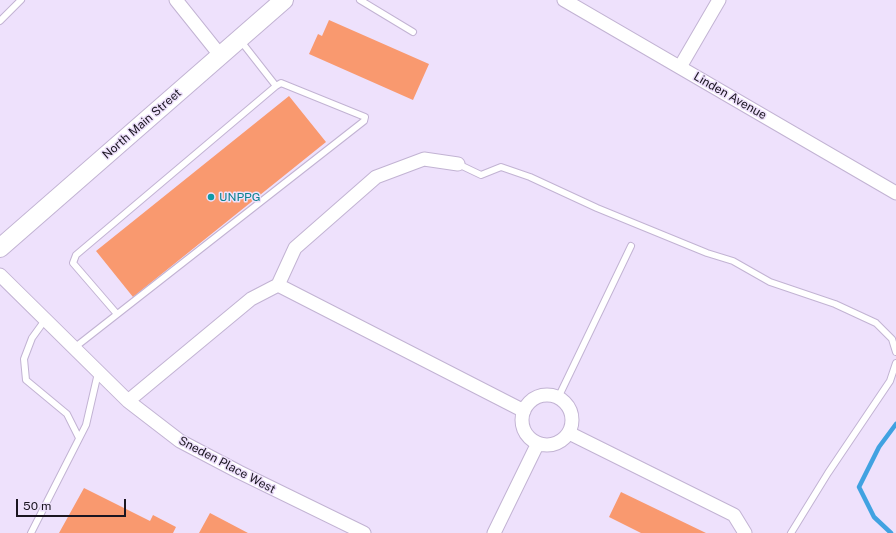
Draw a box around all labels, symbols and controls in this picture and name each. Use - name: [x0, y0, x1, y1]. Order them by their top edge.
- street label: Linden Avenue: [691, 69, 769, 123]
- street label: North Main Street: [100, 86, 184, 162]
- place label: UNPPG: [219, 190, 261, 204]
- marker: UNPPG: [206, 192, 216, 202]
- street label: Sneden Place West: [176, 433, 278, 497]
- scale bar: [18, 491, 128, 517]
- text: 50 m: [23, 499, 51, 513]

